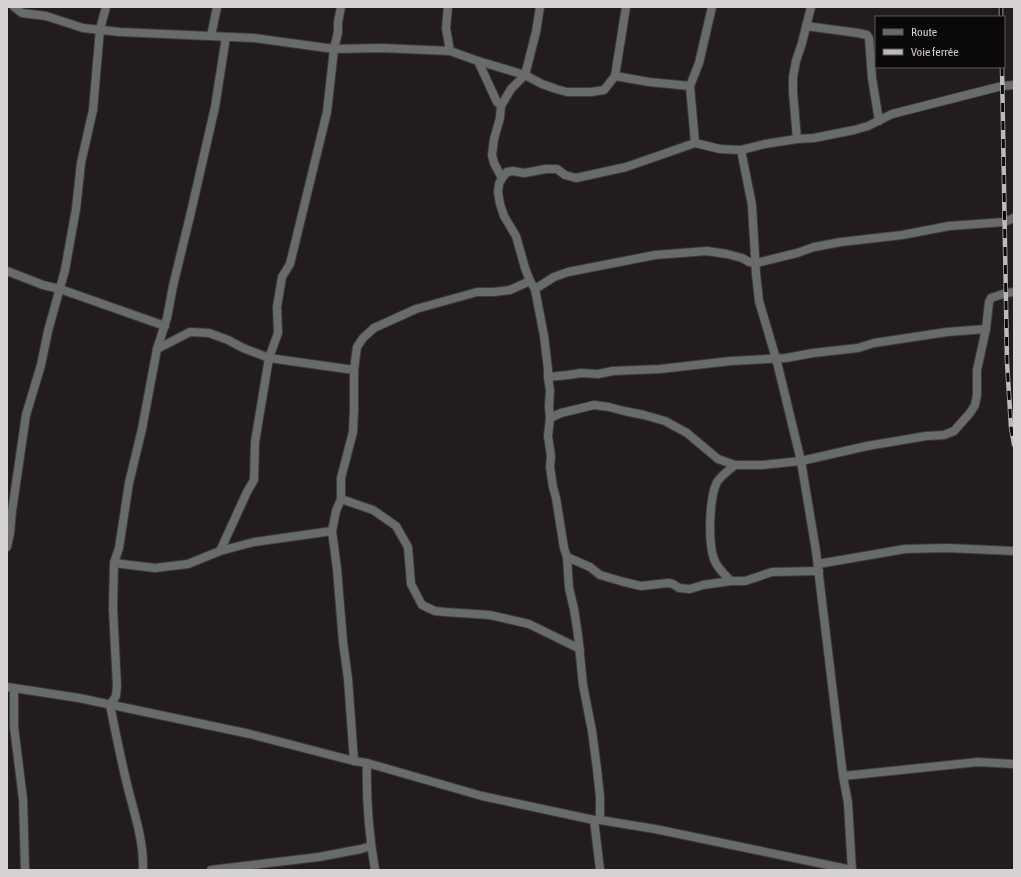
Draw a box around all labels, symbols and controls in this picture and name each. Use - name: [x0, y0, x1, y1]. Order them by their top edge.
- legend: [875, 16, 1005, 68]
- text: Route: [911, 25, 937, 39]
- text: Voie ferrée: [911, 45, 959, 59]

